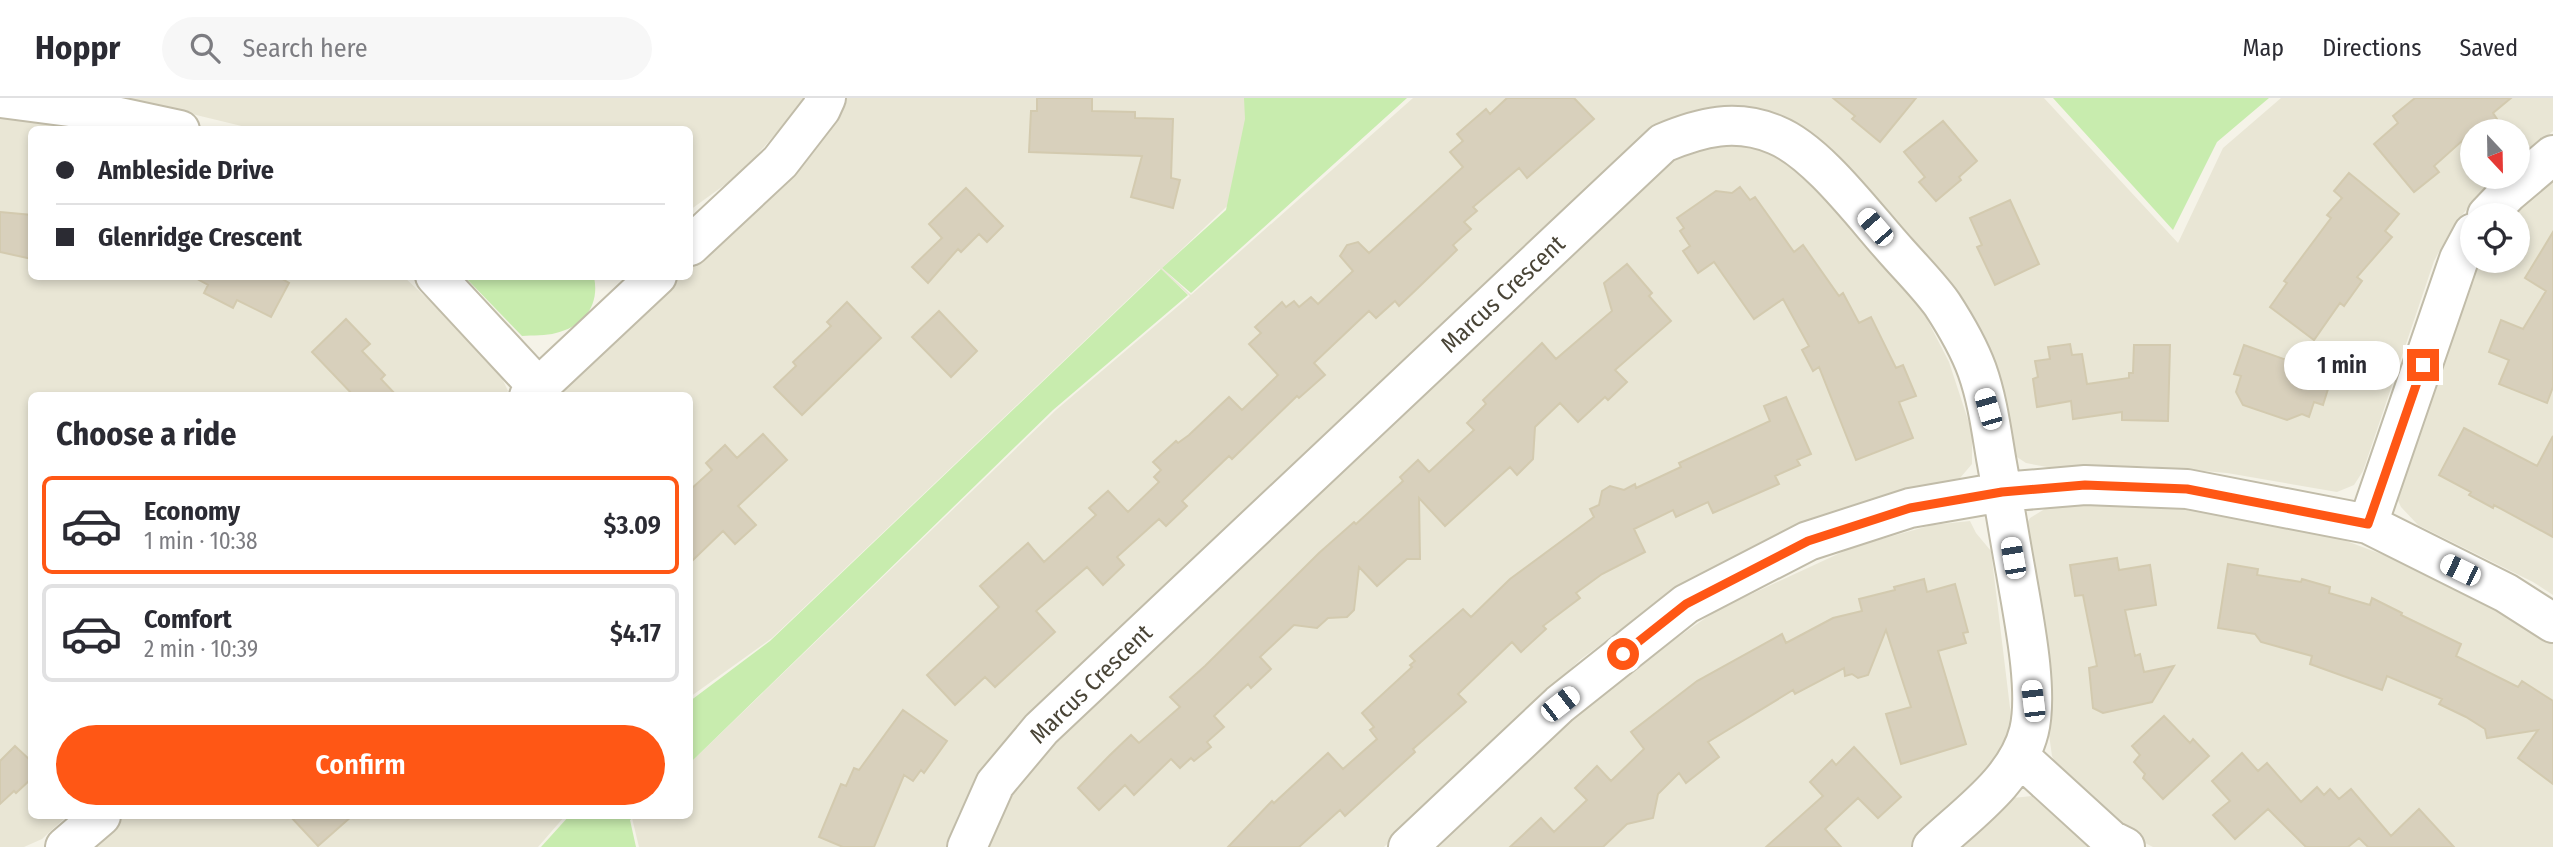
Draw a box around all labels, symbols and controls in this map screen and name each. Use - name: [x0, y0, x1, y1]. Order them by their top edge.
- search box: [162, 17, 652, 80]
- text: Hoppr: [35, 28, 120, 68]
- icon: search: [186, 29, 224, 67]
- text: Search here: [242, 33, 368, 64]
- text: Map: [2243, 34, 2284, 62]
- text: Directions: [2322, 34, 2421, 62]
- text: Saved: [2459, 34, 2518, 62]
- north arrow: [2460, 119, 2530, 189]
- map controls: [2460, 119, 2530, 273]
- text: Ambleside Drive: [98, 155, 274, 186]
- button: locate: [2460, 203, 2530, 273]
- car: [1854, 204, 1897, 250]
- text: Glenridge Crescent: [98, 222, 302, 253]
- street label: Marcus Crescent: [1435, 229, 1571, 358]
- callout: 1 min: [2283, 341, 2398, 390]
- route end: [2407, 349, 2439, 381]
- text: 1 min: [2317, 351, 2367, 379]
- car: [1973, 386, 2004, 432]
- text: Choose a ride: [56, 415, 237, 453]
- icon: car: [60, 494, 123, 557]
- text: Economy: [144, 496, 240, 527]
- text: $3.09: [603, 510, 661, 541]
- text: 1 min · 10:38: [144, 527, 258, 555]
- car: [2000, 535, 2027, 581]
- car: [2437, 551, 2484, 589]
- icon: car: [60, 602, 123, 665]
- text: Comfort: [144, 604, 232, 635]
- text: $4.17: [610, 618, 661, 649]
- street label: Marcus Crescent: [1024, 619, 1158, 749]
- text: 2 min · 10:39: [144, 635, 258, 663]
- route start: [1607, 638, 1639, 670]
- car: [2021, 679, 2046, 723]
- car: [1537, 683, 1584, 725]
- button: Confirm: [56, 725, 665, 805]

